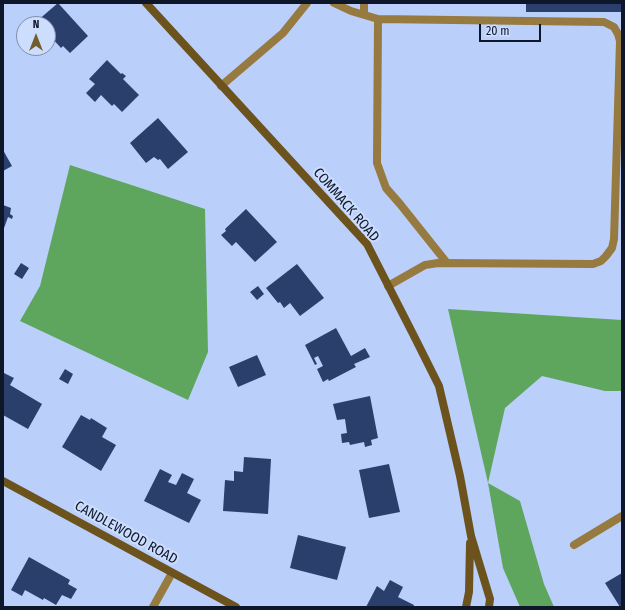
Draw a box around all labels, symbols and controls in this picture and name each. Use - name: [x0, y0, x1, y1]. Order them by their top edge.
- north arrow: [16, 16, 56, 56]
- scale bar: [481, 16, 543, 42]
- text: N: [33, 18, 39, 31]
- text: 20 m: [486, 24, 510, 38]
- street label: COMMACK ROAD: [309, 165, 383, 245]
- street label: CANDLEWOOD ROAD: [72, 498, 180, 568]

